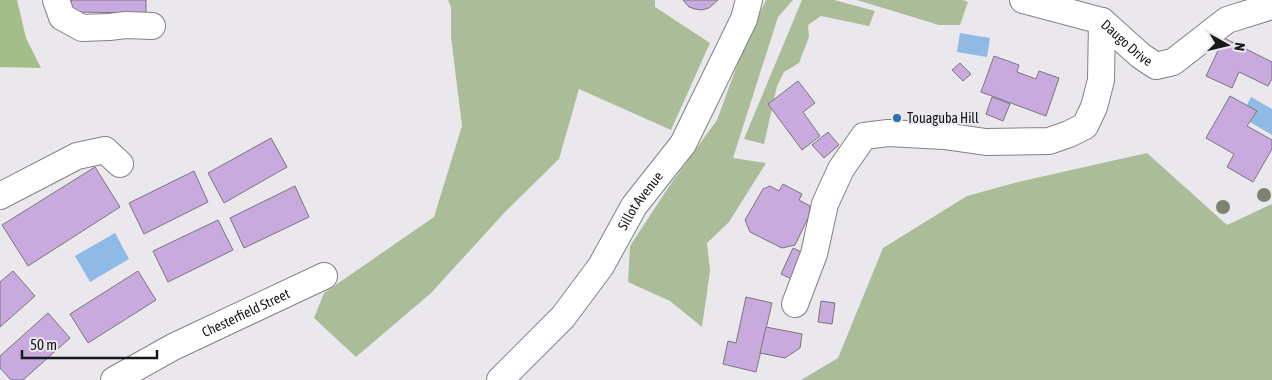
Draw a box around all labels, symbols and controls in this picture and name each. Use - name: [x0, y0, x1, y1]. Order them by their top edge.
- street label: Daugo Drive: [1098, 16, 1156, 69]
- north arrow: [1202, 20, 1252, 70]
- text: N: [1231, 42, 1248, 52]
- place label: Touaguba Hill: [907, 110, 979, 126]
- marker: Touaguba Hill: [891, 112, 903, 124]
- street label: Sillot Avenue: [614, 168, 666, 233]
- street label: Chesterfield Street: [199, 285, 292, 340]
- scale bar: [22, 328, 158, 360]
- text: 50 m: [30, 336, 57, 353]

